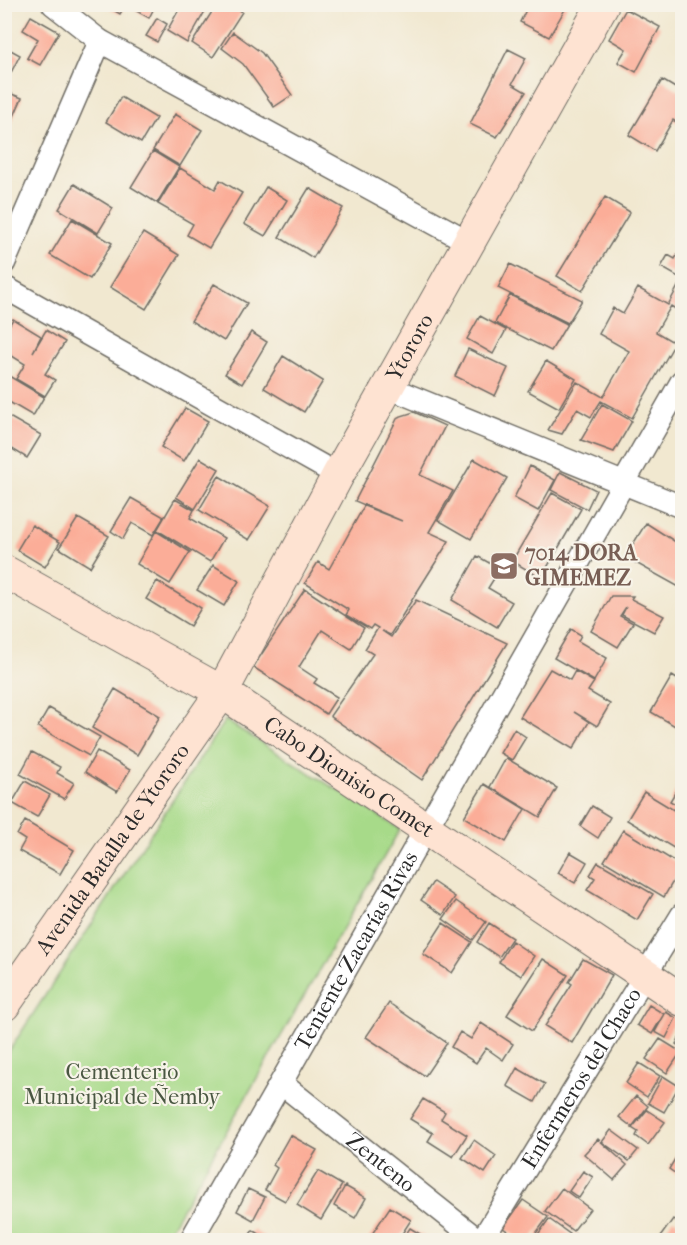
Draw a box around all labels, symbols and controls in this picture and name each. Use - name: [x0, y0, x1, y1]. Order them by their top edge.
- street label: Ytororo: [380, 309, 439, 386]
- place label: 7014 DORA GIMEMEZ: [524, 540, 638, 591]
- school or university icon: 7014 DORA GIMEMEZ: [488, 550, 520, 582]
- street label: Cabo Dionisio Comet: [259, 711, 439, 843]
- street label: Avenida Batalla de Ytororo: [30, 739, 195, 960]
- street label: Teniente Zacarías Rivas: [289, 847, 423, 1055]
- street label: Enfermeros del Chaco: [516, 983, 647, 1173]
- park label: Cementerio Municipal de Ñemby: [24, 1059, 221, 1110]
- street label: Zenteno: [341, 1127, 420, 1198]

